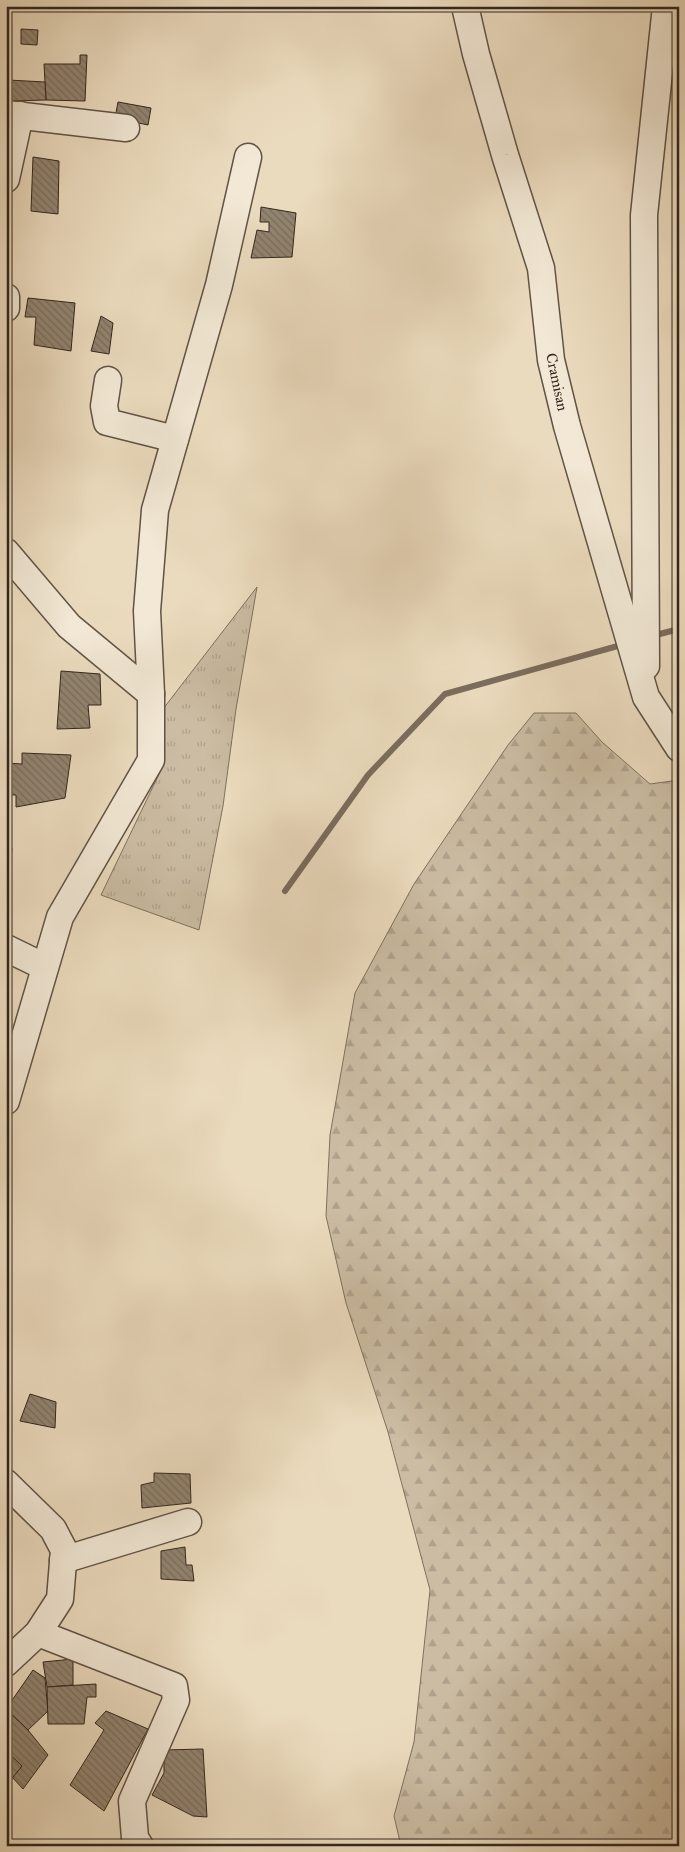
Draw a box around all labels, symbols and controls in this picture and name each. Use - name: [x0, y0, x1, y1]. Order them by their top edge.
- street label: Cramisan: [542, 351, 572, 413]

